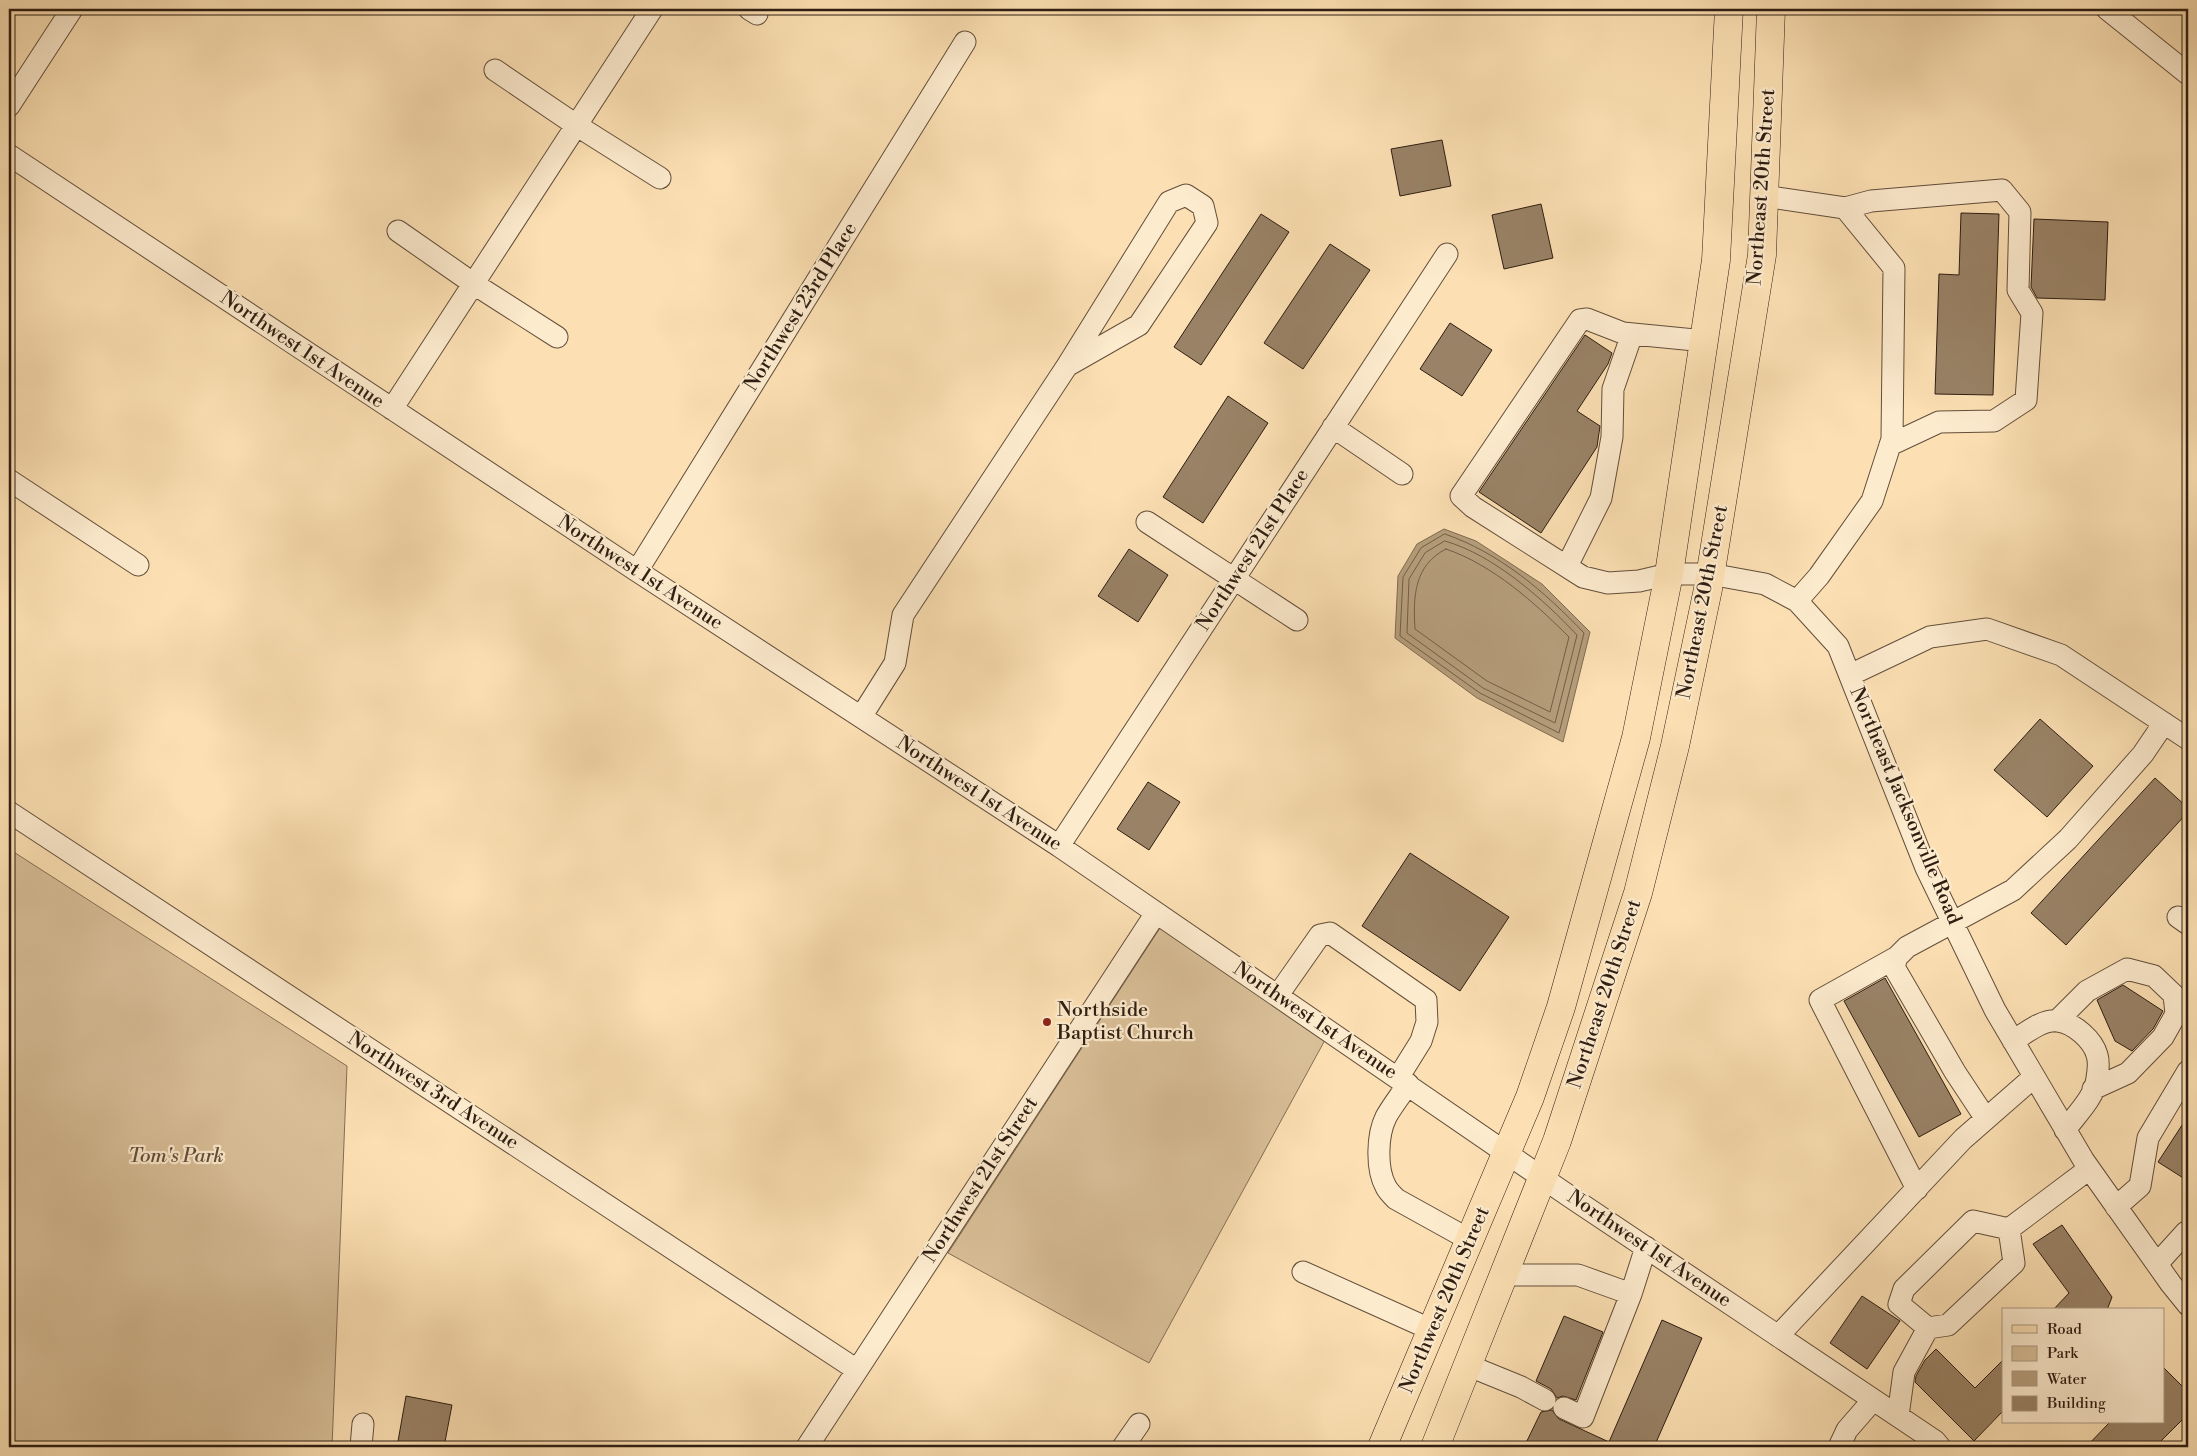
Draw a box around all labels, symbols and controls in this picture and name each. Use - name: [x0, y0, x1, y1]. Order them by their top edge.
- street label: Northeast 20th Street: [1743, 88, 1781, 286]
- street label: Northwest 23rd Place: [739, 218, 863, 396]
- street label: Northwest 1st Avenue: [215, 286, 389, 414]
- street label: Northwest 21st Place: [1191, 464, 1315, 636]
- street label: Northeast 20th Street: [1672, 503, 1734, 701]
- street label: Northwest 1st Avenue: [552, 510, 728, 636]
- street label: Northeast Jacksonville Road: [1844, 684, 1967, 929]
- street label: Northwest 1st Avenue: [891, 731, 1067, 857]
- street label: Northeast 20th Street: [1563, 896, 1647, 1092]
- street label: Northwest 1st Avenue: [1228, 957, 1402, 1085]
- place label: Northside Baptist Church: [1056, 998, 1194, 1046]
- marker: Northside Baptist Church: [1041, 1016, 1053, 1028]
- street label: Northwest 3rd Avenue: [343, 1026, 523, 1156]
- street label: Northwest 21st Street: [918, 1092, 1044, 1268]
- park label: Tom's Park: [128, 1144, 224, 1169]
- street label: Northwest 1st Avenue: [1562, 1185, 1736, 1313]
- street label: Northwest 20th Street: [1394, 1203, 1496, 1397]
- legend: [2002, 1308, 2164, 1424]
- text: Road: [2047, 1320, 2082, 1339]
- text: Park: [2047, 1344, 2079, 1363]
- text: Water: [2046, 1370, 2087, 1389]
- text: Building: [2046, 1394, 2106, 1413]

